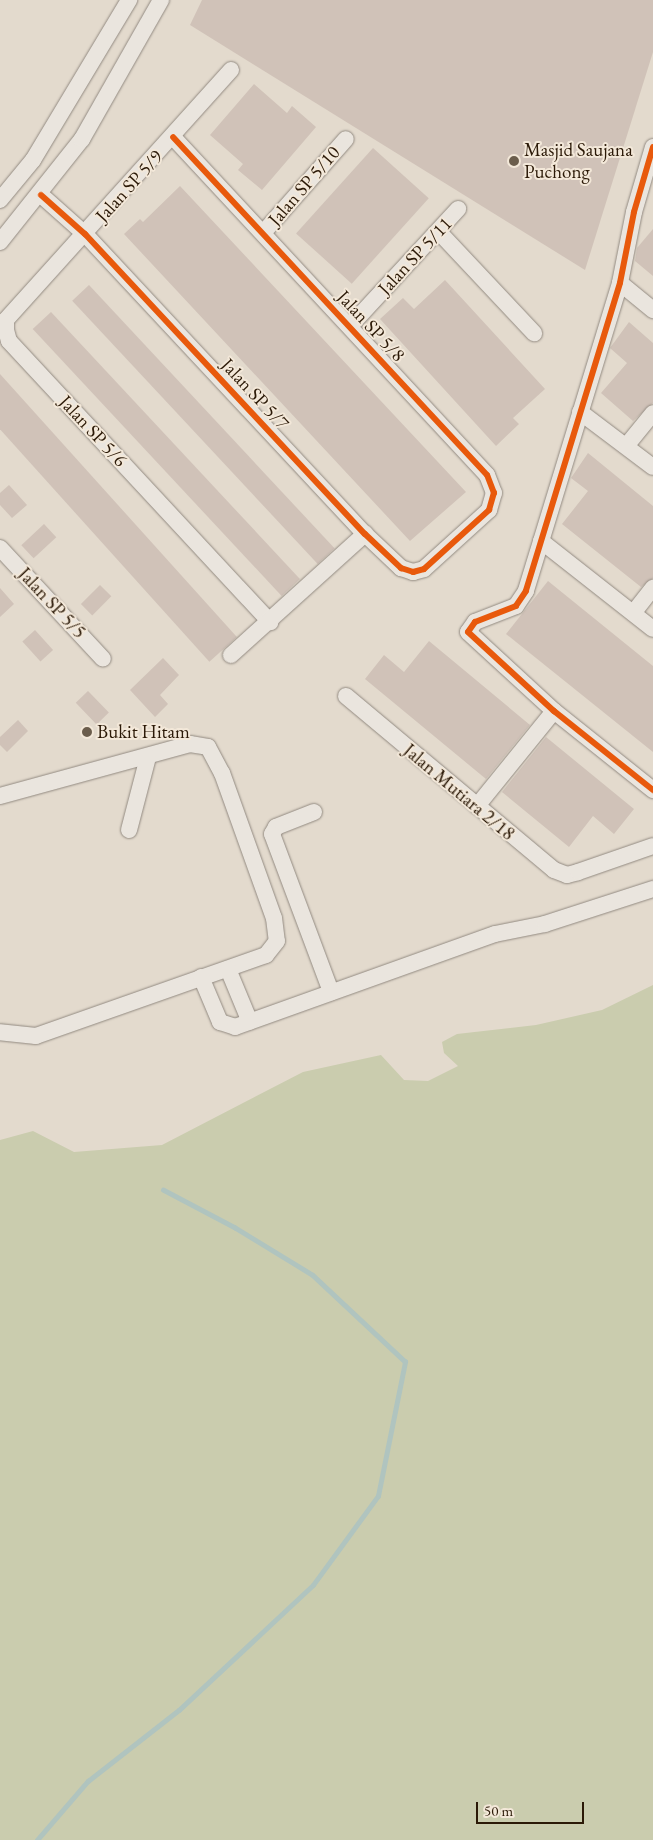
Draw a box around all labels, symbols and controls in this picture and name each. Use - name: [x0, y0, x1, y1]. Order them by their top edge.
- place label: Masjid Saujana Puchong: [524, 139, 633, 183]
- street label: Jalan SP 5/10: [263, 142, 345, 230]
- street label: Jalan SP 5/9: [91, 145, 167, 227]
- marker: Masjid Saujana Puchong: [508, 155, 520, 167]
- street label: Jalan SP 5/11: [373, 212, 457, 300]
- street label: Jalan SP 5/8: [332, 286, 410, 366]
- street label: Jalan SP 5/7: [216, 354, 294, 434]
- street label: Jalan SP 5/6: [54, 391, 132, 471]
- street label: Jalan SP 5/5: [13, 563, 91, 643]
- place label: Bukit Hitam: [97, 721, 190, 743]
- marker: Bukit Hitam: [81, 726, 93, 738]
- street label: Jalan Mutiara 2/18: [399, 739, 519, 845]
- scale bar: [478, 1792, 586, 1824]
- text: 50 m: [484, 1801, 513, 1820]

